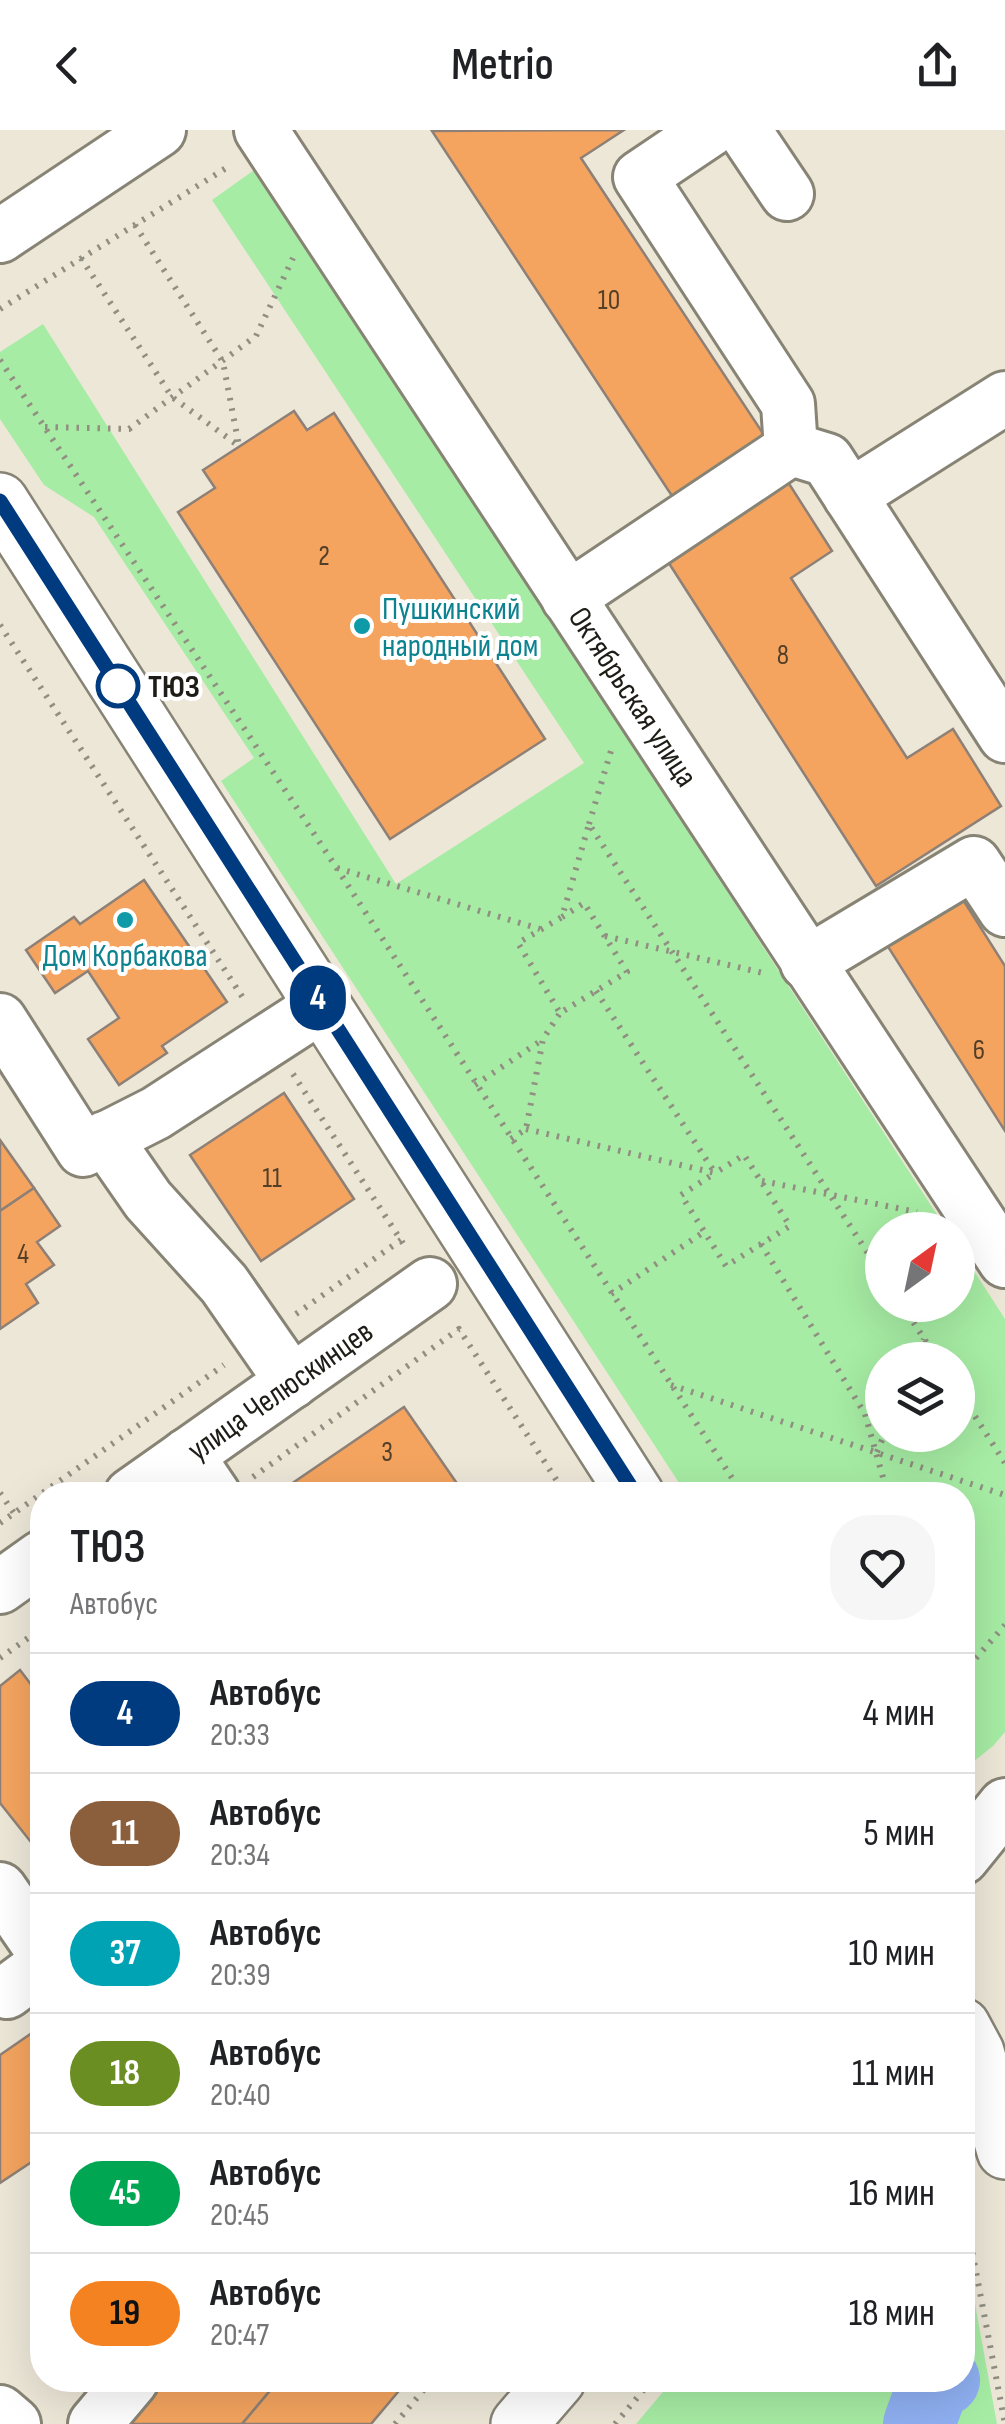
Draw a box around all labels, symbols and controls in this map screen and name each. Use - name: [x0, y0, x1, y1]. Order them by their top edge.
- icon: back: [40, 38, 95, 93]
- text: Metrio: [451, 38, 554, 93]
- icon: share: [910, 38, 965, 93]
- house number: 10: [598, 284, 620, 317]
- house number: 2: [318, 540, 330, 573]
- place label: Пушкинский народный дом: [382, 590, 538, 666]
- street label: Октябрьская улица: [559, 600, 706, 795]
- marker: Пушкинский народный дом: [351, 615, 373, 637]
- house number: 8: [777, 639, 789, 672]
- marker: ТЮЗ: [97, 665, 139, 707]
- place label: ТЮЗ: [148, 668, 200, 707]
- marker: Дом Корбакова: [114, 909, 136, 931]
- place label: Дом Корбакова: [43, 937, 207, 976]
- line badge: 4: [286, 966, 350, 1030]
- text: 4: [310, 977, 326, 1020]
- house number: 6: [973, 1034, 985, 1067]
- house number: 11: [262, 1162, 282, 1195]
- north arrow: [865, 1212, 975, 1322]
- map controls: [865, 1212, 975, 1452]
- house number: 4: [17, 1238, 29, 1271]
- street label: улица Челюскинцев: [180, 1313, 381, 1470]
- button: layers: [865, 1342, 975, 1452]
- house number: 3: [381, 1436, 393, 1469]
- button: heart: [830, 1515, 935, 1620]
- text: ТЮЗ: [70, 1519, 146, 1576]
- text: Автобус: [70, 1585, 158, 1624]
- text: Автобус: [210, 1671, 321, 1716]
- text: 4 мин: [863, 1691, 935, 1736]
- text: 4: [117, 1692, 133, 1735]
- text: 20:33: [210, 1716, 270, 1755]
- text: Автобус: [210, 1791, 321, 1836]
- text: 5 мин: [863, 1811, 935, 1856]
- text: 11: [111, 1812, 139, 1855]
- text: 20:34: [210, 1836, 270, 1875]
- text: Автобус: [210, 1911, 321, 1956]
- text: 10 мин: [848, 1931, 935, 1976]
- text: 37: [110, 1932, 140, 1975]
- text: 20:39: [210, 1956, 271, 1995]
- text: Автобус: [210, 2031, 321, 2076]
- text: 11 мин: [852, 2051, 935, 2096]
- text: 18: [110, 2052, 140, 2095]
- text: 20:40: [210, 2076, 271, 2115]
- text: Автобус: [210, 2151, 321, 2196]
- text: 16 мин: [849, 2171, 935, 2216]
- text: 45: [109, 2172, 141, 2215]
- text: 20:45: [210, 2196, 269, 2235]
- text: Автобус: [210, 2271, 321, 2316]
- text: 18 мин: [849, 2291, 935, 2336]
- text: 19: [110, 2292, 140, 2335]
- text: 20:47: [210, 2316, 269, 2355]

